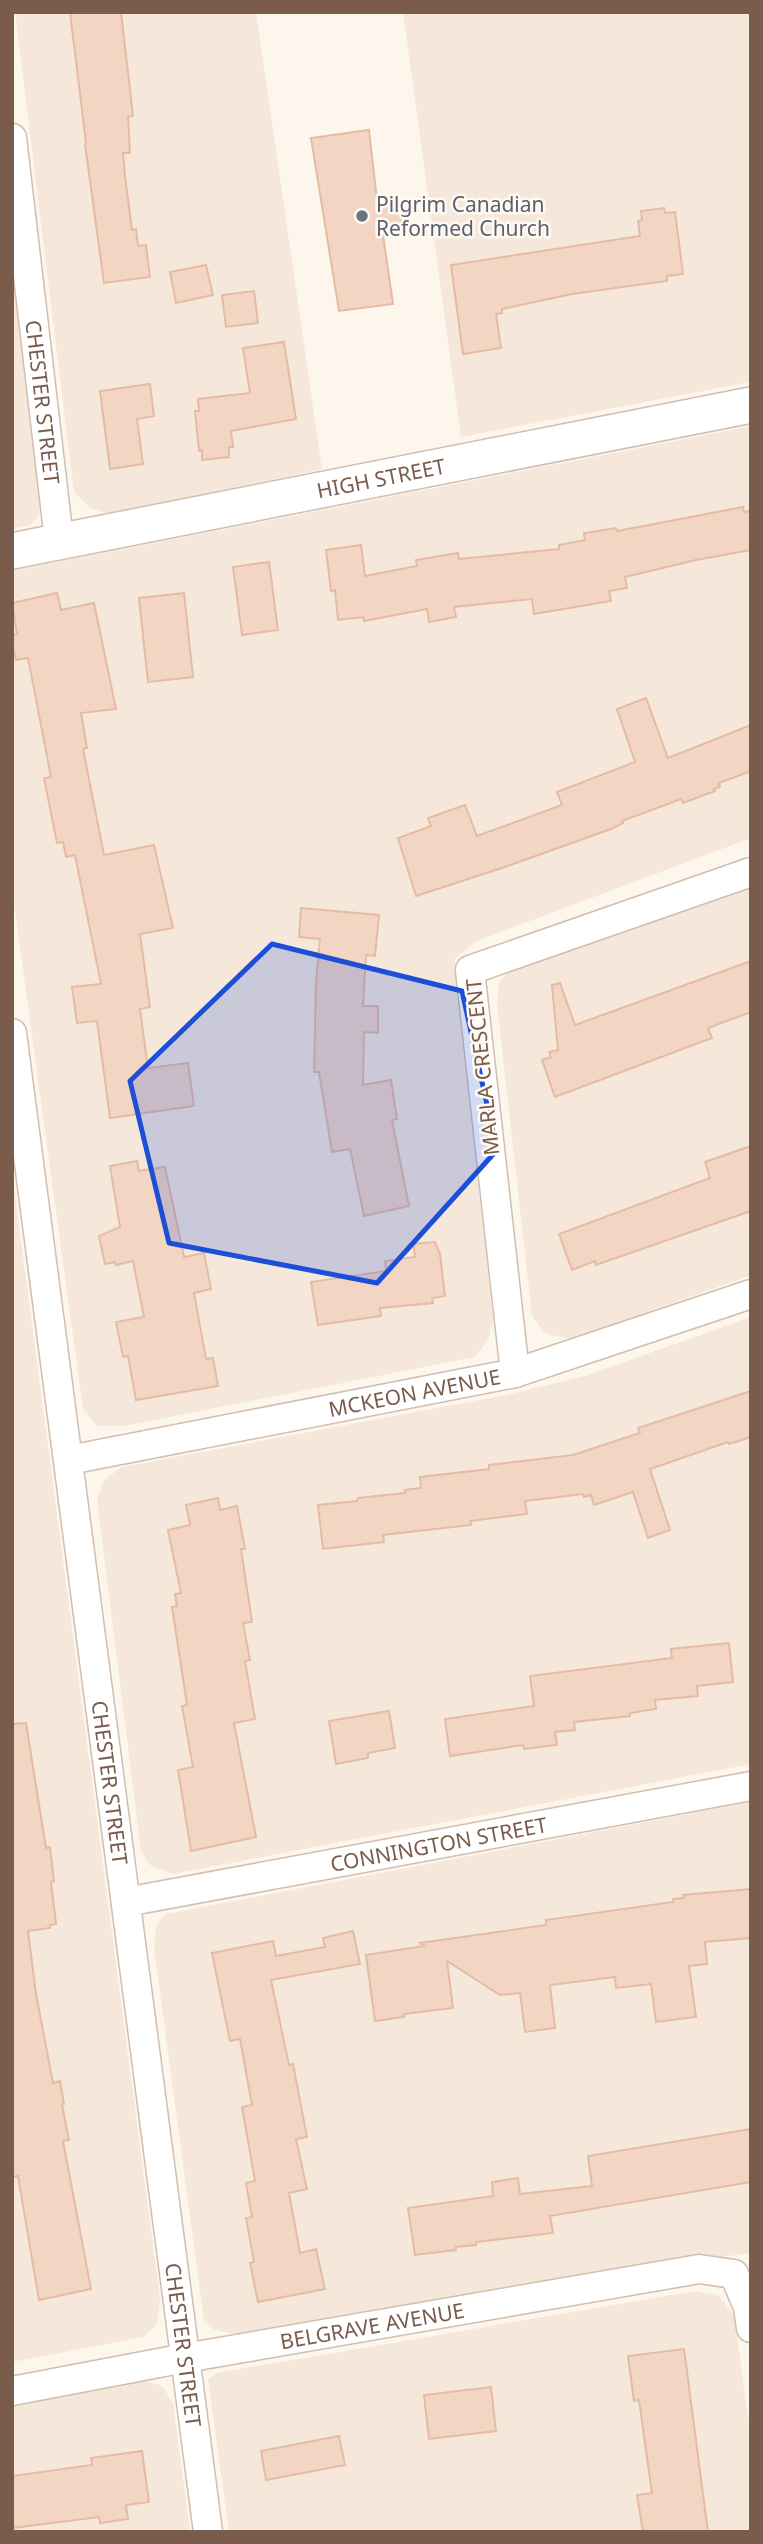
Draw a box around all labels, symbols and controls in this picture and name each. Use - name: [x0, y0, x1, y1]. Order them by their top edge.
- place label: Pilgrim Canadian Reformed Church: [376, 190, 550, 242]
- marker: Pilgrim Canadian Reformed Church: [354, 208, 370, 224]
- street label: CHESTER STREET: [19, 318, 66, 486]
- street label: HIGH STREET: [314, 452, 448, 504]
- street label: MARLA CRESCENT: [459, 977, 505, 1157]
- street label: MCKEON AVENUE: [326, 1362, 503, 1423]
- street label: CHESTER STREET: [85, 1699, 135, 1867]
- street label: CONNINGTON STREET: [328, 1810, 550, 1878]
- street label: CHESTER STREET: [159, 2261, 208, 2429]
- street label: BELGRAVE AVENUE: [278, 2296, 466, 2355]

